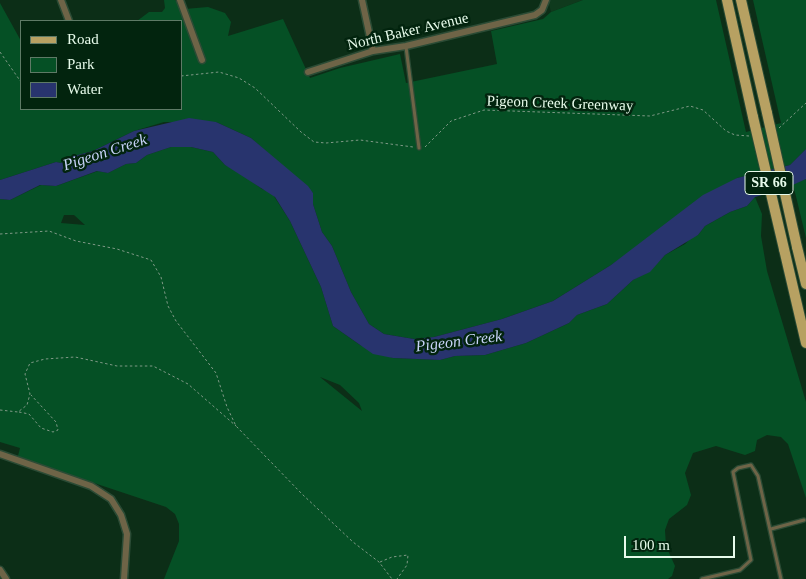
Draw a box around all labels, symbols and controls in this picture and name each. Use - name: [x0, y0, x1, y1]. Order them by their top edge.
- street label: North Baker Avenue: [346, 9, 470, 55]
- legend: [20, 20, 182, 110]
- text: Road: [67, 31, 99, 47]
- text: Park: [67, 56, 95, 72]
- text: Water: [67, 81, 102, 97]
- street label: Pigeon Creek Greenway: [486, 92, 634, 116]
- water label: Pigeon Creek: [61, 130, 149, 176]
- road number: SR 66: [745, 172, 793, 194]
- water label: Pigeon Creek: [415, 327, 503, 357]
- scale bar: [626, 526, 737, 558]
- text: 100 m: [632, 537, 670, 553]

